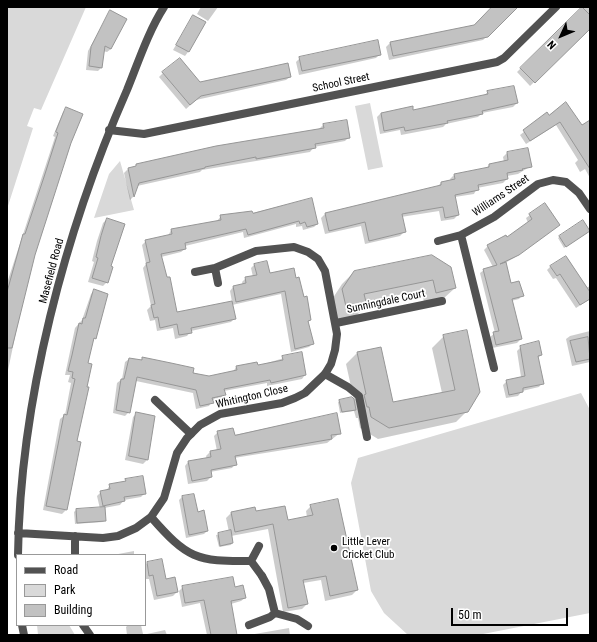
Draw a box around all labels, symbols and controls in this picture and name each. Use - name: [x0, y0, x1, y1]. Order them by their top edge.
- north arrow: [541, 16, 581, 56]
- text: N: [545, 38, 559, 52]
- street label: School Street: [311, 71, 371, 95]
- street label: Williams Street: [470, 172, 532, 220]
- street label: Masefield Road: [37, 237, 67, 305]
- street label: Sunningdale Court: [346, 287, 426, 317]
- street label: Whitington Close: [215, 382, 289, 412]
- place label: Little Lever Cricket Club: [342, 535, 394, 561]
- marker: Little Lever Cricket Club: [329, 543, 339, 553]
- legend: [16, 554, 146, 626]
- text: Road: [54, 563, 78, 577]
- text: Park: [54, 583, 75, 597]
- scale bar: [453, 600, 570, 626]
- text: Building: [54, 603, 92, 617]
- text: 50 m: [458, 608, 482, 622]

